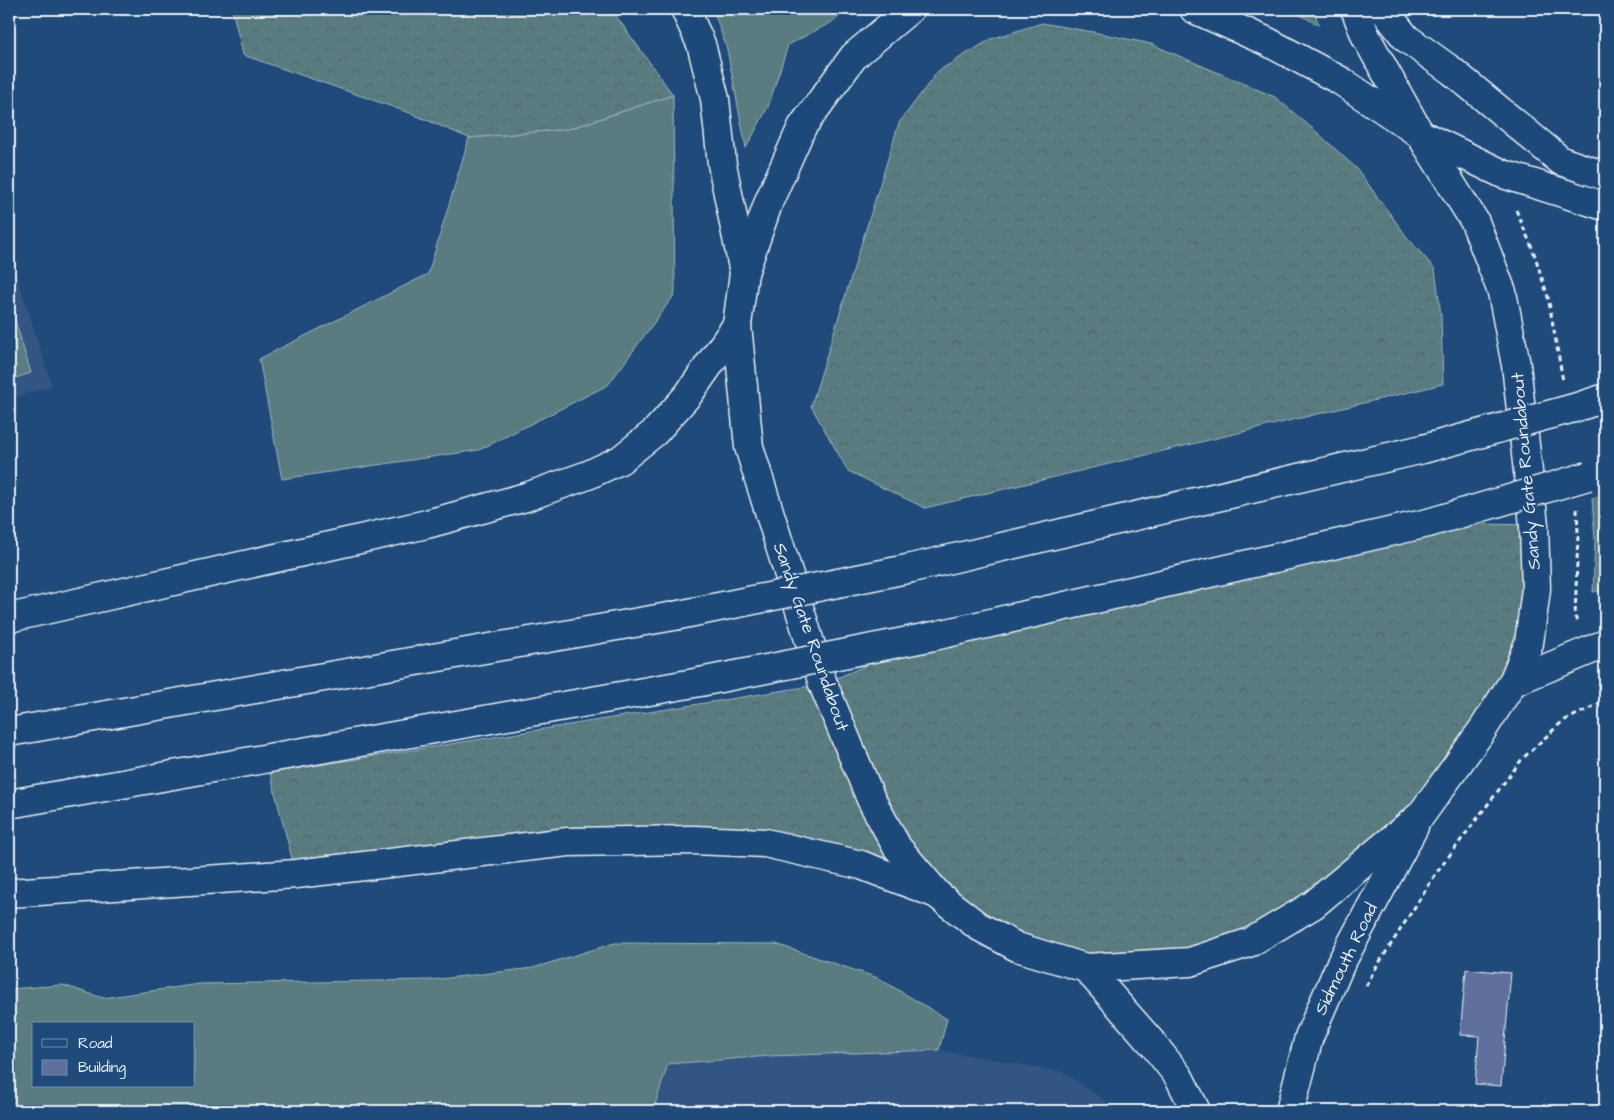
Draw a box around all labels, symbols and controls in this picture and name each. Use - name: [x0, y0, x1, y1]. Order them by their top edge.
- street label: Sandy Gate Roundabout: [1505, 370, 1548, 571]
- street label: Sandy Gate Roundabout: [766, 539, 855, 736]
- street label: Sidmouth Road: [1308, 899, 1384, 1019]
- legend: [32, 1022, 195, 1088]
- text: Road: [78, 1033, 113, 1054]
- text: Building: [78, 1057, 126, 1079]

